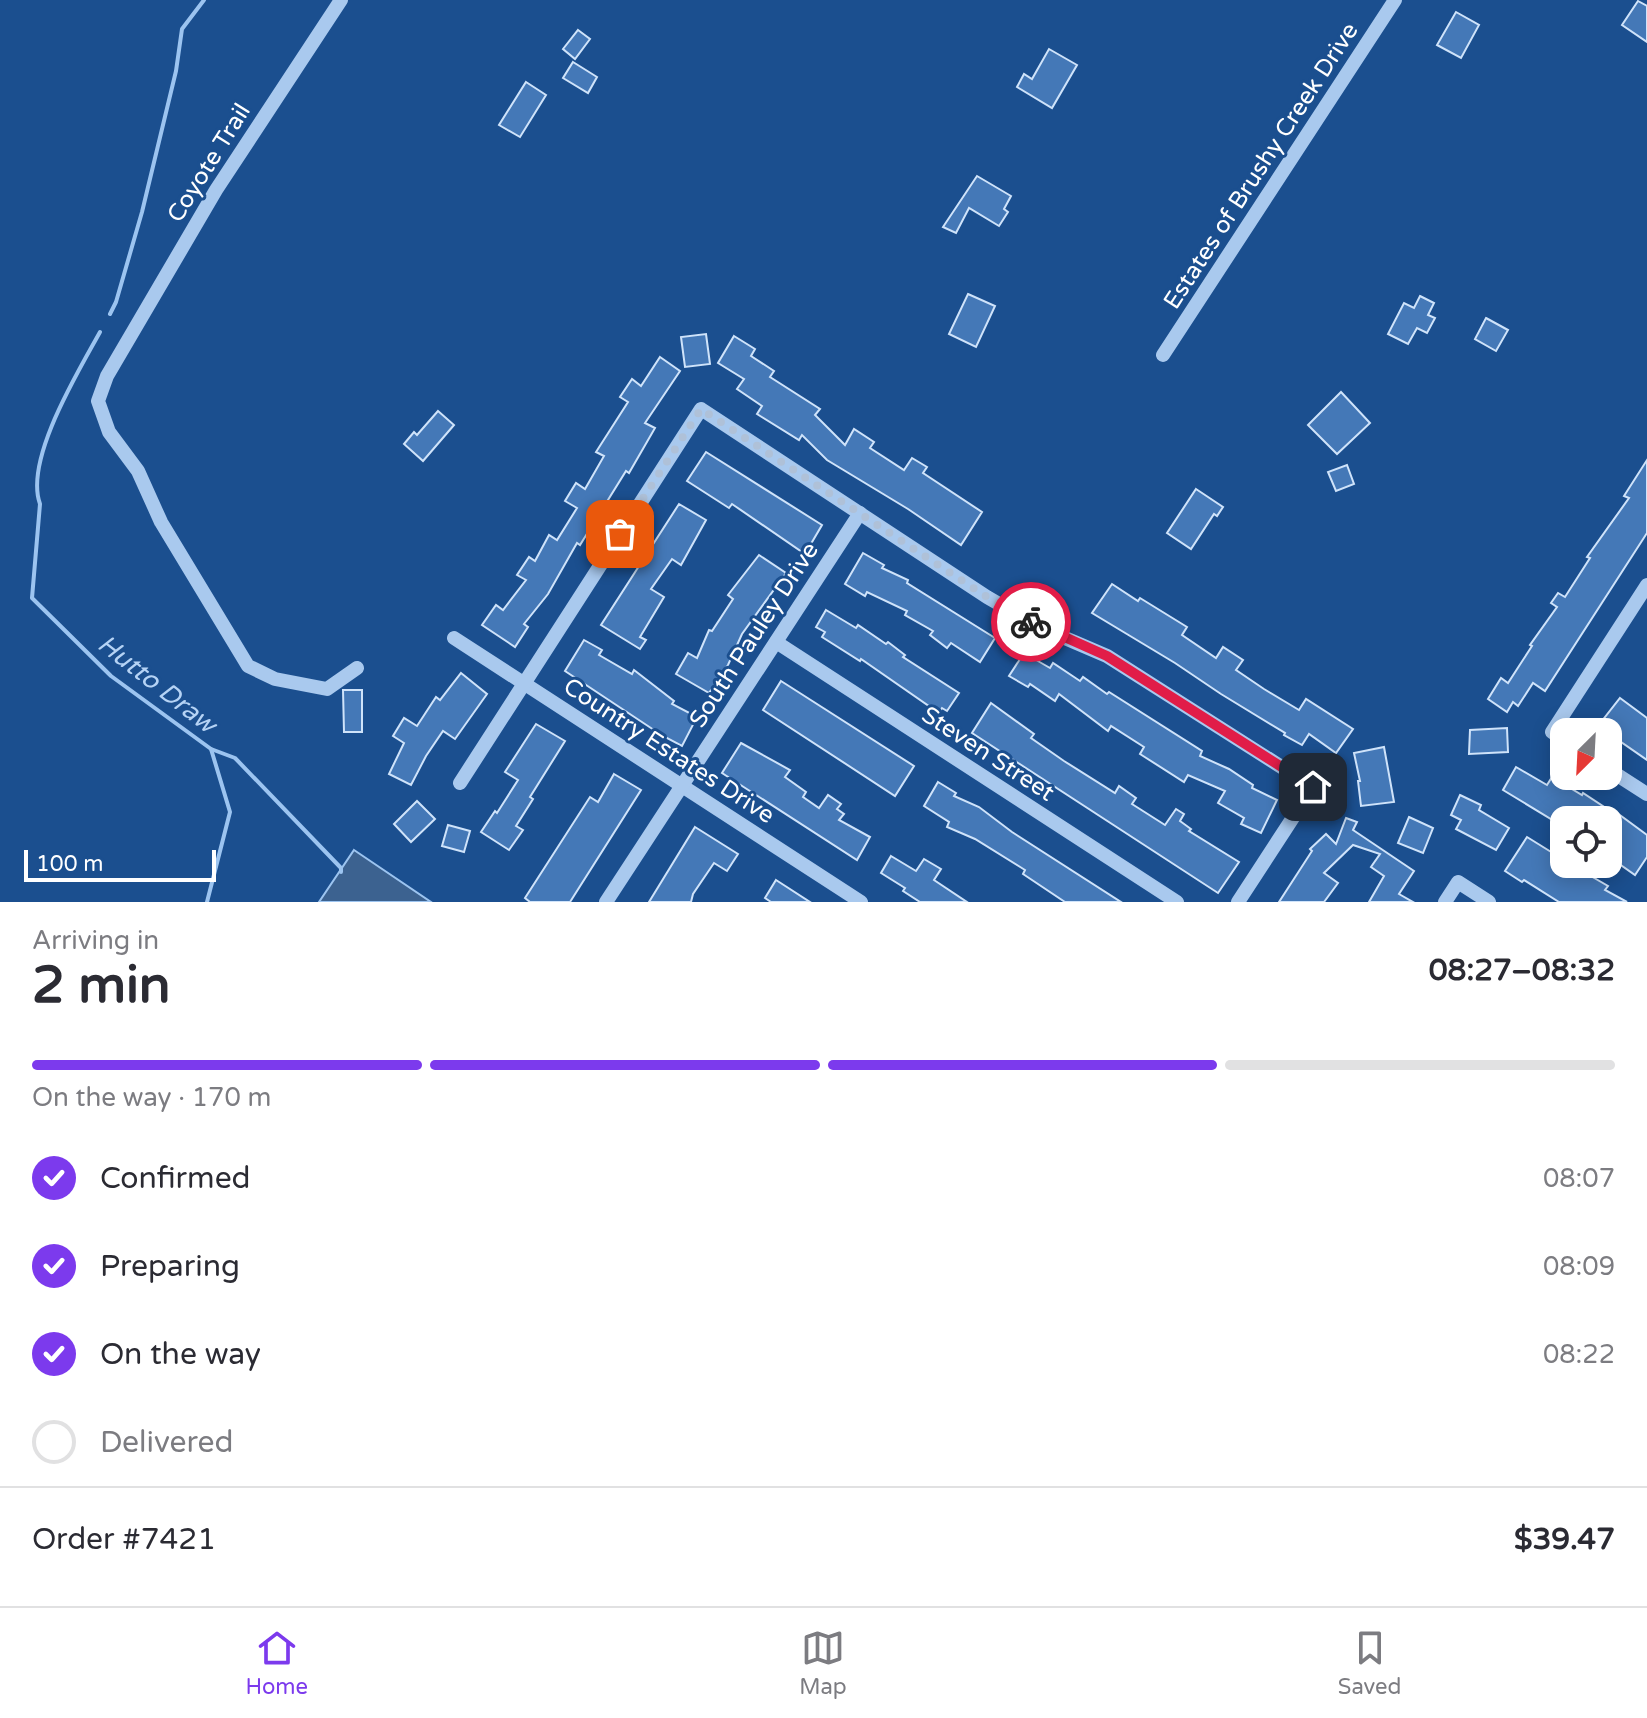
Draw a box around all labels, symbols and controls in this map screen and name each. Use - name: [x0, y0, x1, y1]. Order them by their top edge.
- street label: Estates of Brushy Creek Drive: [1157, 17, 1365, 315]
- street label: Coyote Trail: [161, 98, 257, 228]
- pin: [586, 500, 654, 568]
- icon: bag: [598, 512, 642, 556]
- street label: South Pauley Drive: [683, 537, 825, 733]
- courier: [991, 582, 1071, 662]
- icon: bike: [1009, 600, 1053, 644]
- water label: Hutto Draw: [92, 628, 225, 742]
- street label: Country Estates Drive: [558, 672, 780, 830]
- street label: Steven Street: [916, 700, 1060, 808]
- north arrow: [1550, 718, 1622, 790]
- map controls: [1550, 718, 1622, 878]
- pin: [1279, 753, 1347, 821]
- icon: home: [1291, 765, 1335, 809]
- button: locate: [1550, 806, 1622, 878]
- scale bar: [24, 846, 216, 882]
- text: 100 m: [36, 851, 103, 877]
- text: Arriving in: [32, 925, 159, 956]
- text: 08:27–08:32: [1429, 952, 1615, 989]
- text: 2 min: [32, 954, 171, 1017]
- text: On the way · 170 m: [32, 1082, 271, 1113]
- icon: check: [32, 1156, 76, 1200]
- text: Confirmed: [100, 1160, 251, 1197]
- text: 08:07: [1543, 1163, 1615, 1194]
- icon: check: [32, 1244, 76, 1288]
- text: Preparing: [100, 1248, 240, 1285]
- text: 08:09: [1543, 1251, 1615, 1282]
- icon: check: [32, 1332, 76, 1376]
- text: On the way: [100, 1336, 261, 1373]
- text: 08:22: [1543, 1339, 1615, 1370]
- text: Delivered: [100, 1424, 234, 1461]
- text: Order #7421: [32, 1521, 216, 1558]
- text: $39.47: [1514, 1521, 1615, 1558]
- tab: Home: [246, 1626, 308, 1700]
- tab: Map: [799, 1626, 847, 1700]
- tab: Saved: [1338, 1626, 1401, 1700]

